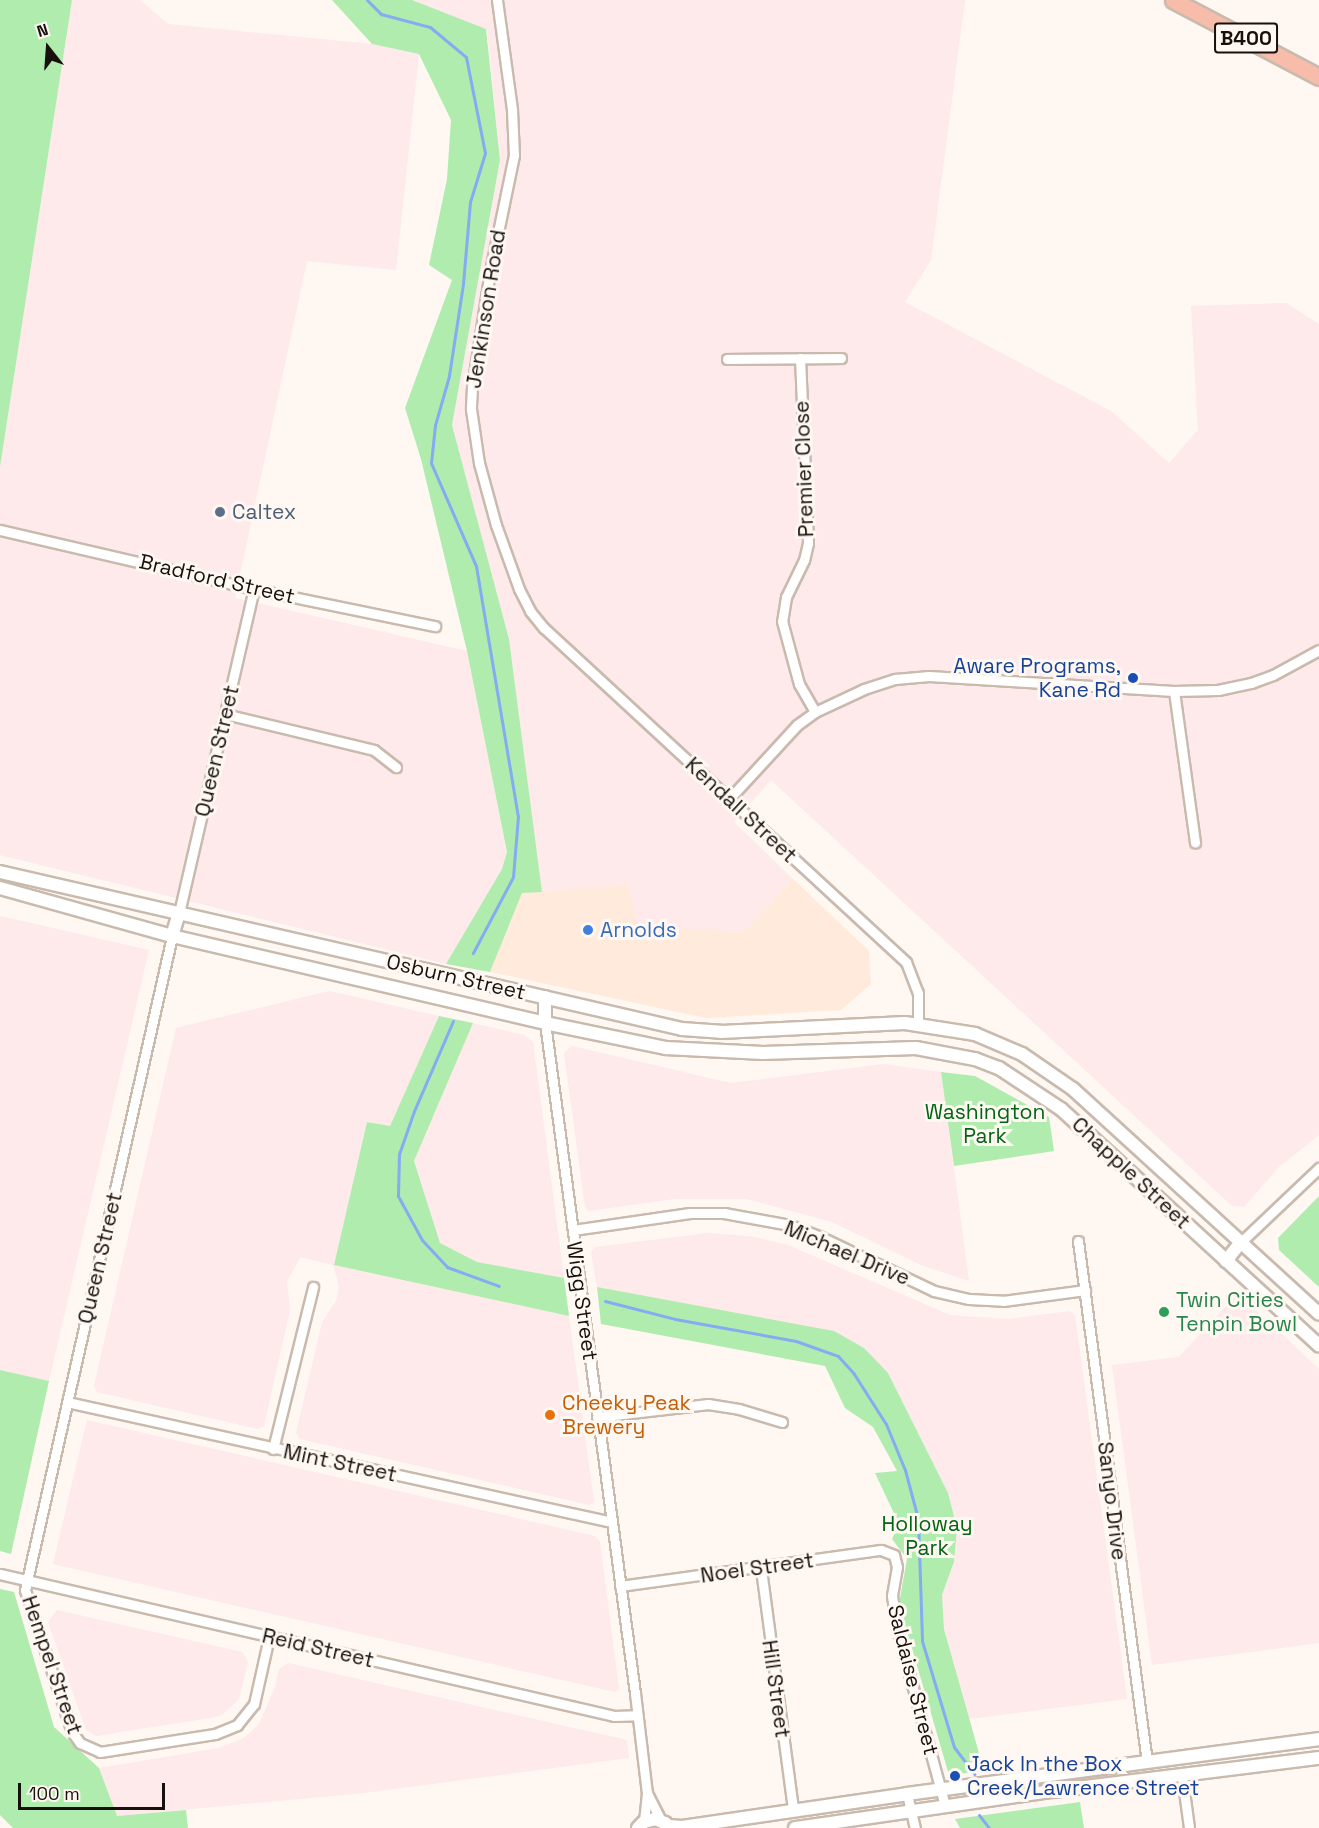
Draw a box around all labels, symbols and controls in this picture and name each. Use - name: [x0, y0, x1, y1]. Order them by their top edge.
- north arrow: [18, 18, 78, 78]
- text: N: [34, 19, 51, 42]
- road number: B400: [1213, 21, 1279, 55]
- street label: Jenkinson Road: [461, 228, 511, 390]
- street label: Premier Close: [789, 400, 819, 538]
- place label: Caltex: [232, 499, 296, 525]
- marker: Caltex: [213, 505, 227, 519]
- street label: Bradford Street: [137, 549, 297, 609]
- place label: Aware Programs, Kane Rd: [953, 653, 1121, 703]
- marker: Aware Programs, Kane Rd: [1126, 671, 1140, 685]
- street label: Queen Street: [190, 683, 244, 819]
- street label: Kendall Street: [680, 752, 802, 868]
- place label: Arnolds: [600, 917, 677, 943]
- marker: Arnolds: [581, 923, 595, 937]
- street label: Osburn Street: [384, 949, 528, 1005]
- park label: Washington Park: [925, 1099, 1045, 1149]
- street label: Chapple Street: [1067, 1112, 1195, 1234]
- street label: Queen Street: [73, 1190, 127, 1326]
- street label: Michael Drive: [780, 1215, 914, 1291]
- street label: Wigg Street: [561, 1240, 603, 1362]
- place label: Twin Cities Tenpin Bowl: [1176, 1287, 1297, 1337]
- marker: Twin Cities Tenpin Bowl: [1157, 1305, 1171, 1319]
- place label: Cheeky Peak Brewery: [562, 1390, 691, 1440]
- marker: Cheeky Peak Brewery: [543, 1408, 557, 1422]
- street label: Mint Street: [281, 1439, 399, 1487]
- street label: Sanyo Drive: [1092, 1440, 1132, 1562]
- park label: Holloway Park: [881, 1511, 973, 1561]
- street label: Noel Street: [699, 1548, 815, 1588]
- street label: Hempel Street: [16, 1592, 88, 1738]
- street label: Saldaise Street: [882, 1602, 944, 1758]
- street label: Reid Street: [260, 1623, 376, 1673]
- street label: Hill Street: [757, 1638, 795, 1740]
- place label: Jack In the Box Creek/Lawrence Street: [967, 1751, 1200, 1801]
- marker: Jack In the Box Creek/Lawrence Street: [948, 1769, 962, 1783]
- scale bar: [21, 1771, 168, 1809]
- text: 100 m: [29, 1782, 80, 1805]

